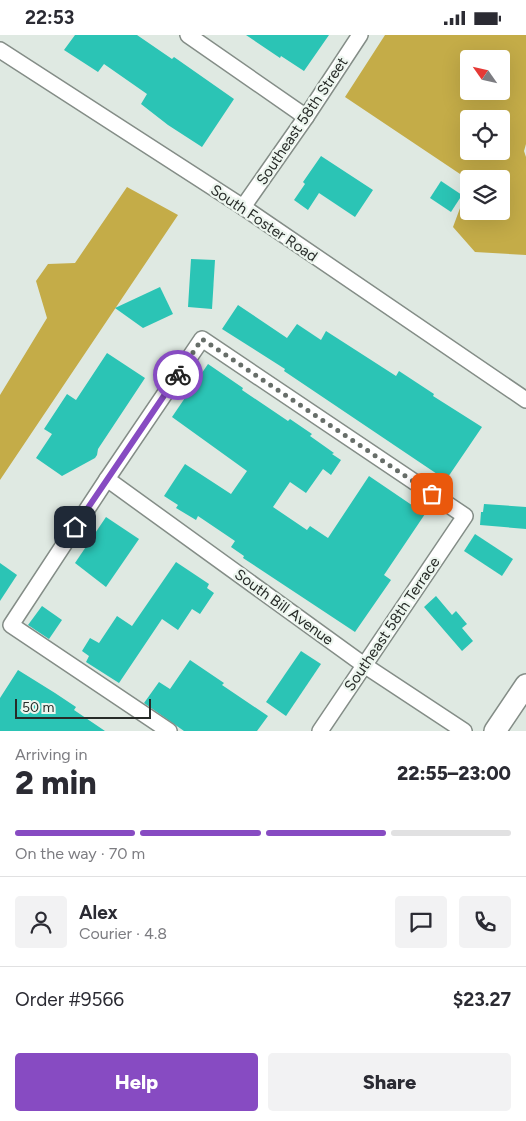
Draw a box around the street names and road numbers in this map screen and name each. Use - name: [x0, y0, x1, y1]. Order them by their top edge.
- street label: Southeast 58th Street: [253, 53, 352, 188]
- street label: South Foster Road: [207, 181, 321, 265]
- street label: Southeast 58th Terrace: [340, 554, 444, 694]
- street label: South Bill Avenue: [231, 565, 337, 649]

